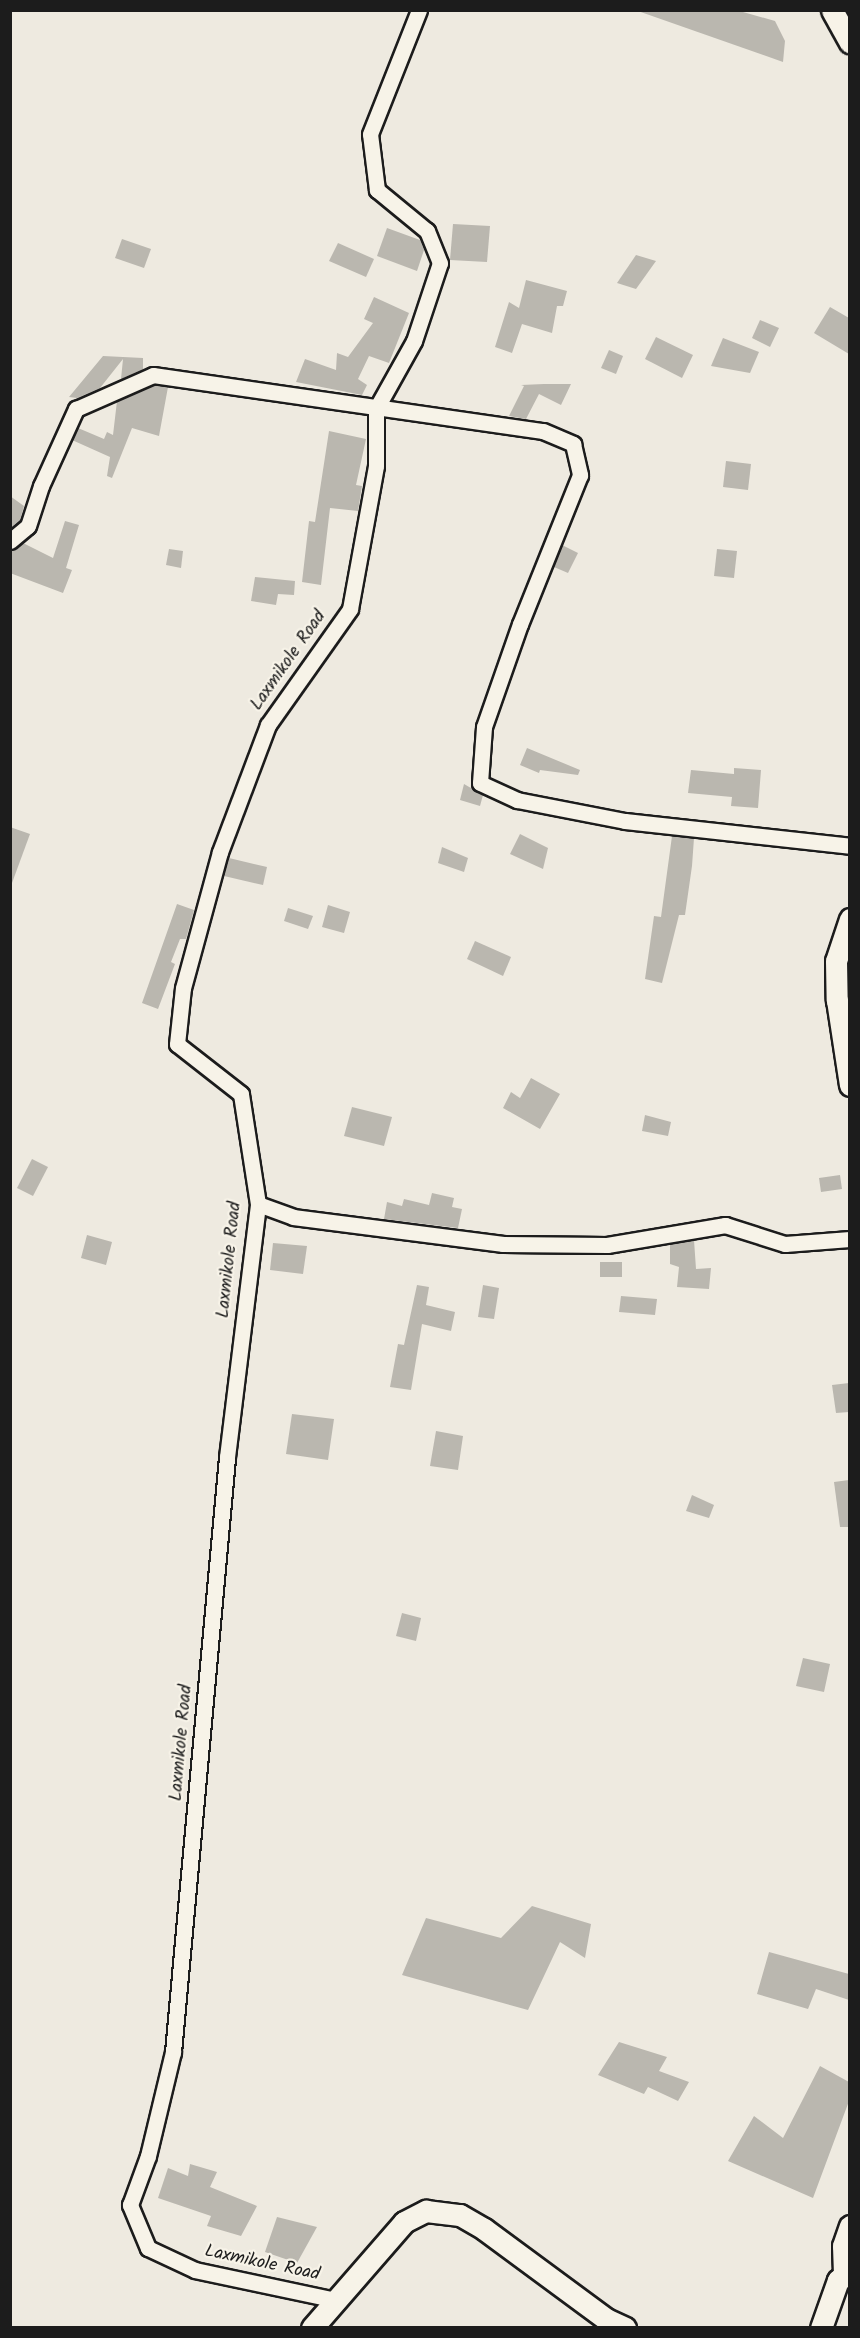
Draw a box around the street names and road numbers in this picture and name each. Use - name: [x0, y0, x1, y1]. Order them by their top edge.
- street label: Laxmikole Road: [247, 607, 331, 715]
- street label: Laxmikole Road: [213, 1201, 247, 1319]
- street label: Laxmikole Road: [166, 1684, 198, 1802]
- street label: Laxmikole Road: [203, 2241, 321, 2287]

